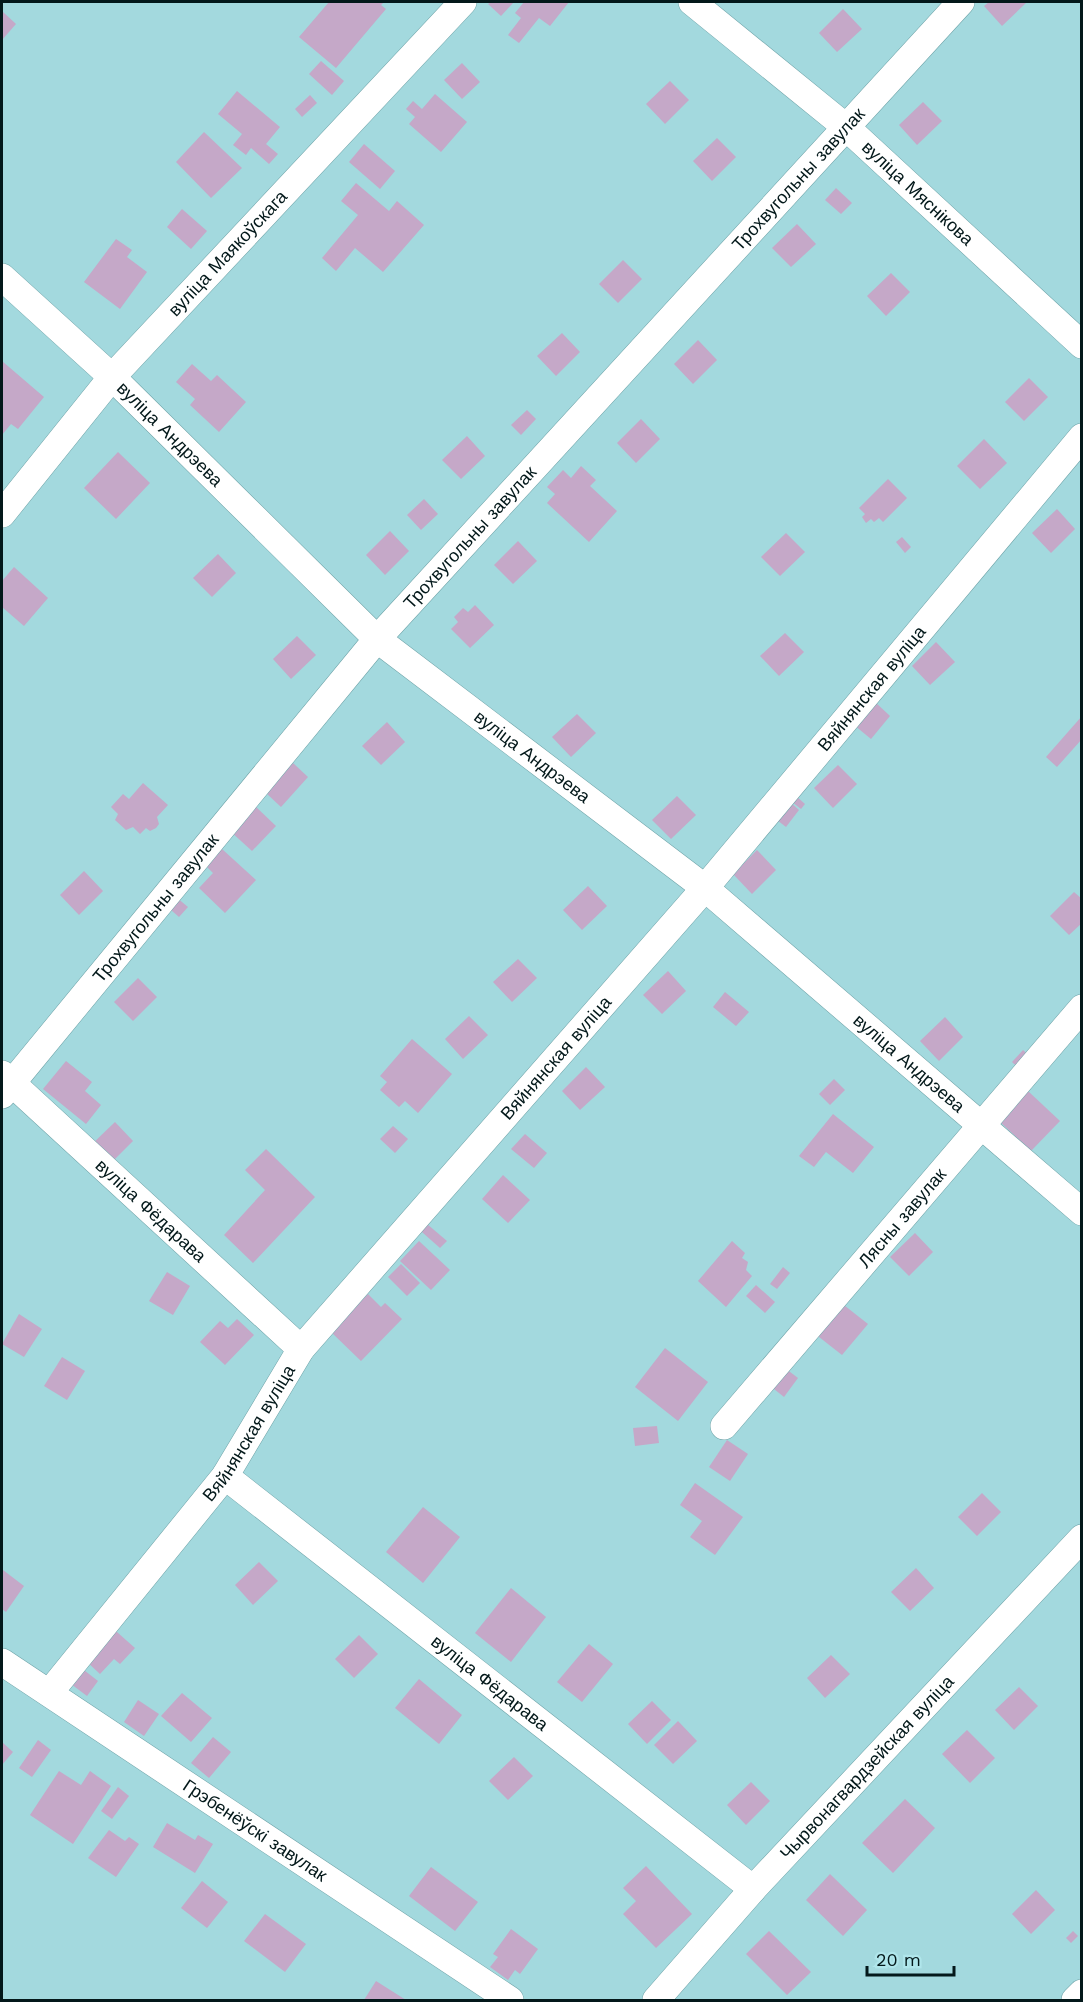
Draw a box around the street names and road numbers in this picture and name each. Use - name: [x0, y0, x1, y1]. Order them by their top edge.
- street label: Трохвугольны завулак: [727, 103, 869, 255]
- street label: вуліца Мяснікова: [858, 136, 979, 250]
- street label: вуліца Маякоўскага: [164, 185, 292, 320]
- street label: вуліца Андрэева: [113, 377, 228, 491]
- street label: Трохвугольны завулак: [399, 461, 540, 613]
- street label: Вяйнянская вуліца: [813, 620, 930, 755]
- street label: вуліца Андрэева: [470, 706, 595, 808]
- street label: Трохвугольны завулак: [88, 829, 223, 986]
- street label: Вяйнянская вуліца: [496, 991, 616, 1124]
- street label: вуліца Андрэева: [849, 1009, 970, 1117]
- street label: вуліца Фёдарава: [91, 1154, 211, 1267]
- street label: Лясны завулак: [854, 1164, 950, 1272]
- street label: Вяйнянская вуліца: [198, 1360, 300, 1505]
- street label: вуліца Фёдарава: [427, 1630, 553, 1735]
- street label: Чырвонагвардзейская вуліца: [775, 1670, 958, 1863]
- street label: Грэбенёўскі завулак: [179, 1775, 331, 1885]

